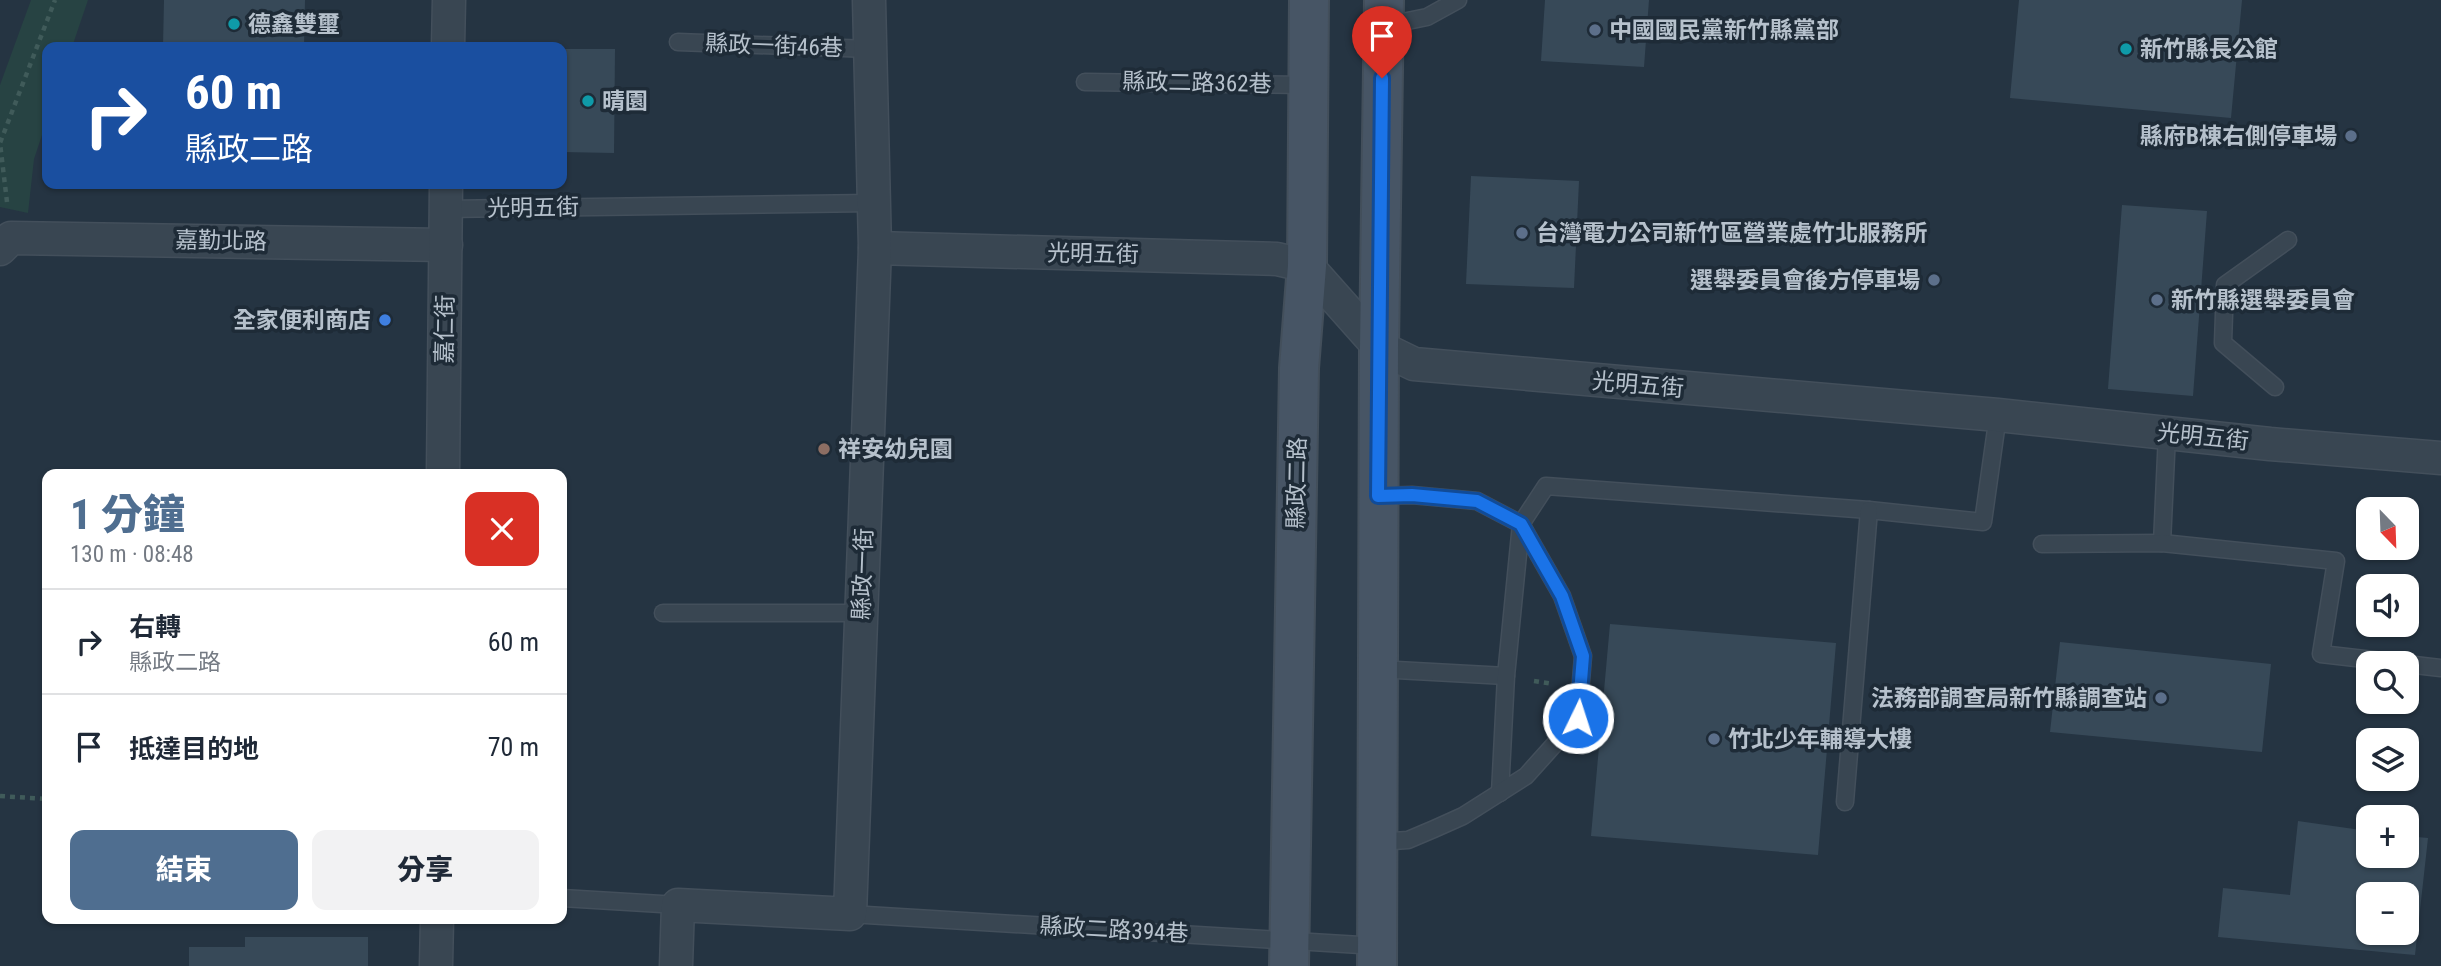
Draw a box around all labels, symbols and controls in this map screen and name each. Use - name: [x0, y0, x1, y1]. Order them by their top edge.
- pin: [1352, 6, 1412, 78]
- place label: 德鑫雙璽: [248, 11, 340, 38]
- marker: 德鑫雙璽: [226, 16, 242, 32]
- icon: arrive: [1363, 17, 1401, 55]
- place label: 中國國民黨新竹縣黨部: [1609, 17, 1839, 44]
- marker: 中國國民黨新竹縣黨部: [1587, 22, 1603, 38]
- street label: 縣政一街46巷: [705, 30, 843, 62]
- place label: 新竹縣長公館: [2140, 36, 2278, 63]
- marker: 新竹縣長公館: [2118, 41, 2134, 57]
- text: 60 m: [185, 64, 282, 121]
- street label: 縣政二路362巷: [1122, 68, 1272, 98]
- icon: right: [70, 70, 161, 161]
- place label: 晴園: [602, 88, 648, 115]
- marker: 晴園: [580, 93, 596, 109]
- place label: 縣府B棟右側停車場: [2140, 123, 2337, 150]
- marker: 縣府B棟右側停車場: [2343, 128, 2359, 144]
- text: 縣政二路: [185, 130, 313, 168]
- street label: 光明五街: [487, 194, 579, 222]
- place label: 台灣電力公司新竹區營業處竹北服務所: [1536, 220, 1927, 247]
- marker: 台灣電力公司新竹區營業處竹北服務所: [1514, 225, 1530, 241]
- street label: 嘉勤北路: [175, 227, 267, 255]
- street label: 光明五街: [1047, 240, 1139, 268]
- place label: 選舉委員會後方停車場: [1690, 267, 1920, 294]
- marker: 選舉委員會後方停車場: [1926, 272, 1942, 288]
- place label: 新竹縣選舉委員會: [2171, 287, 2355, 314]
- marker: 新竹縣選舉委員會: [2149, 292, 2165, 308]
- street label: 嘉仁街: [431, 294, 459, 364]
- place label: 全家便利商店: [233, 307, 371, 334]
- marker: 全家便利商店: [377, 312, 393, 328]
- street label: 光明五街: [1591, 368, 1685, 402]
- street label: 光明五街: [2156, 419, 2250, 455]
- place label: 祥安幼兒園: [838, 436, 953, 463]
- street label: 縣政二路: [1283, 437, 1311, 529]
- marker: 祥安幼兒園: [816, 441, 832, 457]
- text: 1 分鐘: [70, 490, 185, 539]
- button: close: [465, 492, 539, 566]
- north arrow: [2356, 497, 2418, 560]
- map controls: [2356, 497, 2419, 945]
- street label: 縣政一街: [848, 528, 878, 620]
- text: 130 m · 08:48: [70, 541, 194, 568]
- button: sound: [2356, 574, 2419, 637]
- text: 右轉: [129, 612, 181, 642]
- icon: right: [70, 623, 108, 661]
- text: 60 m: [488, 627, 539, 657]
- text: 縣政二路: [129, 649, 221, 676]
- button: search: [2356, 651, 2419, 714]
- position arrow: [1541, 681, 1615, 755]
- place label: 法務部調查局新竹縣調查站: [1871, 685, 2147, 712]
- marker: 法務部調查局新竹縣調查站: [2153, 690, 2169, 706]
- place label: 竹北少年輔導大樓: [1728, 726, 1912, 753]
- icon: arrive: [70, 728, 108, 766]
- button: layers: [2356, 728, 2419, 791]
- marker: 竹北少年輔導大樓: [1706, 731, 1722, 747]
- text: 70 m: [488, 732, 539, 762]
- text: 抵達目的地: [129, 734, 259, 764]
- button: +: [2356, 805, 2419, 868]
- button: 結束: [70, 830, 298, 910]
- button: 分享: [312, 830, 539, 910]
- button: −: [2356, 882, 2419, 945]
- street label: 縣政二路394巷: [1039, 913, 1189, 947]

